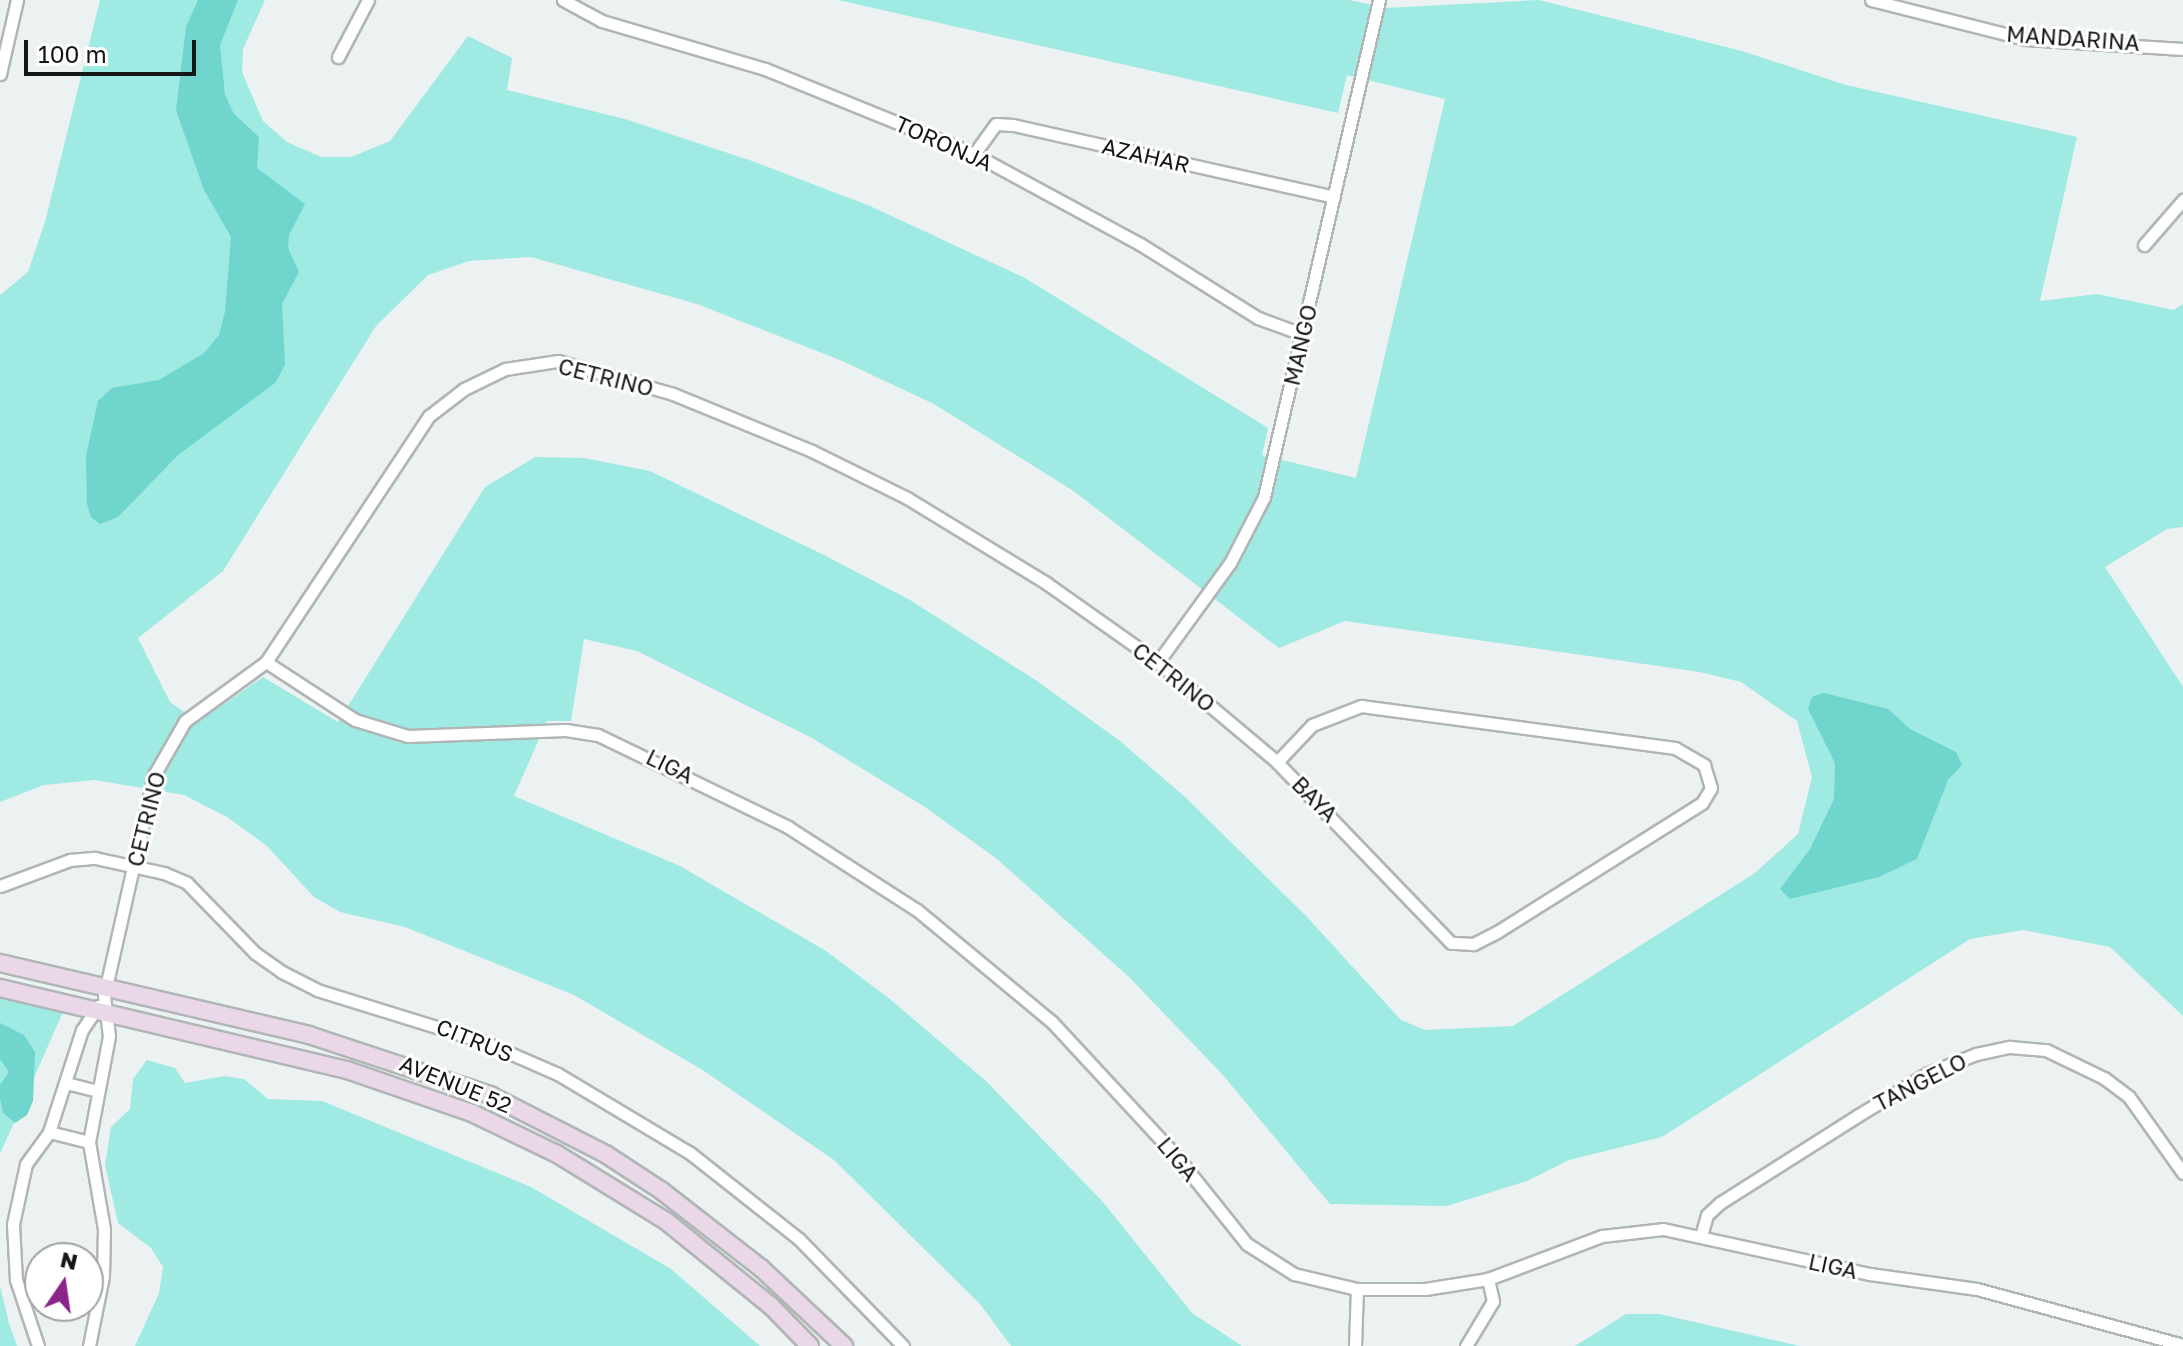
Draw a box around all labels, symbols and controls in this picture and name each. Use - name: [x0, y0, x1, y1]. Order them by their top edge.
- street label: MANDARINA: [2006, 20, 2140, 56]
- scale bar: [28, 24, 200, 74]
- text: 100 m: [38, 39, 107, 68]
- street label: TORONJA: [891, 110, 997, 176]
- street label: AZAHAR: [1100, 132, 1192, 178]
- street label: MANGO: [1278, 302, 1322, 388]
- street label: CETRINO: [556, 352, 656, 402]
- street label: CETRINO: [1128, 637, 1220, 717]
- street label: LIGA: [642, 743, 698, 789]
- street label: CETRINO: [121, 769, 171, 869]
- street label: BAYA: [1287, 771, 1343, 827]
- street label: CITRUS: [433, 1013, 517, 1067]
- street label: TANGELO: [1869, 1047, 1971, 1117]
- street label: AVENUE 52: [396, 1050, 516, 1118]
- street label: LIGA: [1152, 1132, 1204, 1186]
- north arrow: [24, 1242, 104, 1322]
- text: N: [58, 1245, 80, 1275]
- street label: LIGA: [1806, 1248, 1860, 1284]

